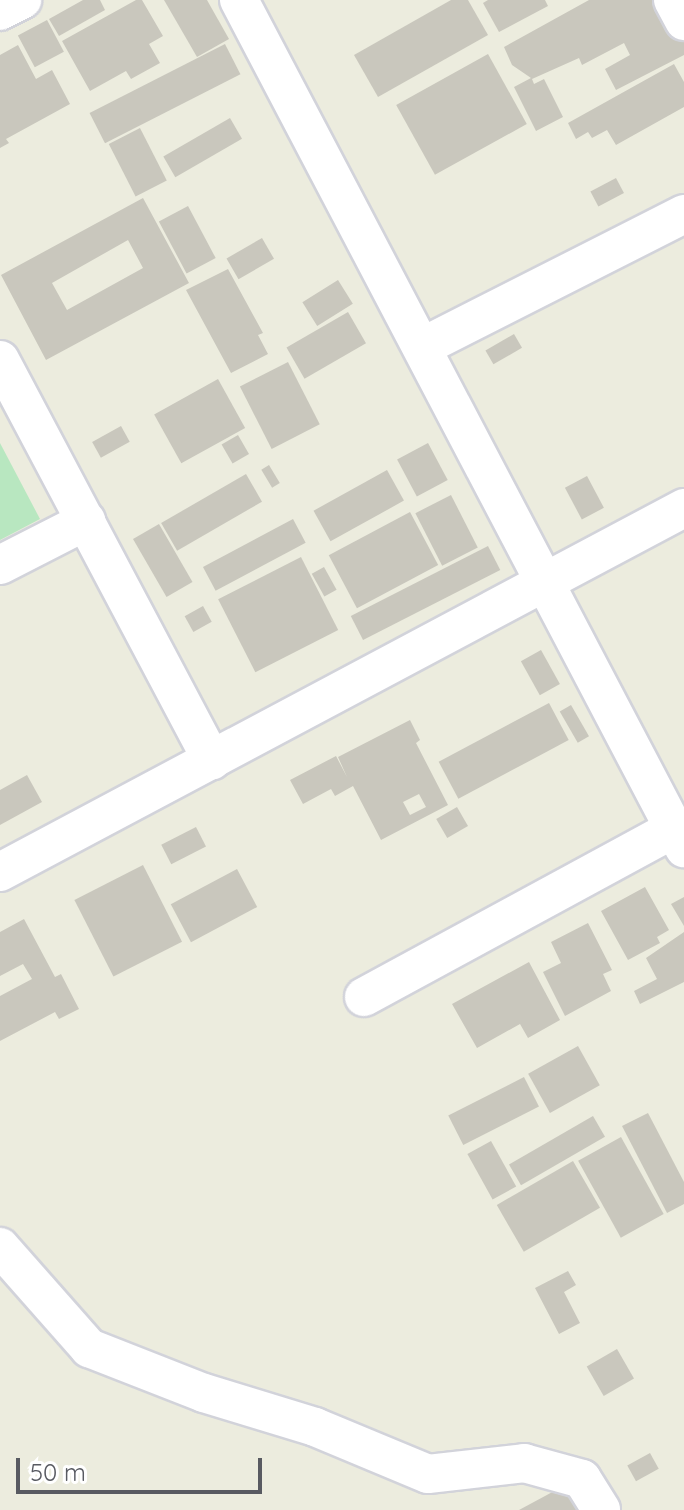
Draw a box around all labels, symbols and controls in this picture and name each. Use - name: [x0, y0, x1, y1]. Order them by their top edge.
- scale bar: [20, 1442, 266, 1492]
- text: 50 m: [30, 1457, 86, 1487]

